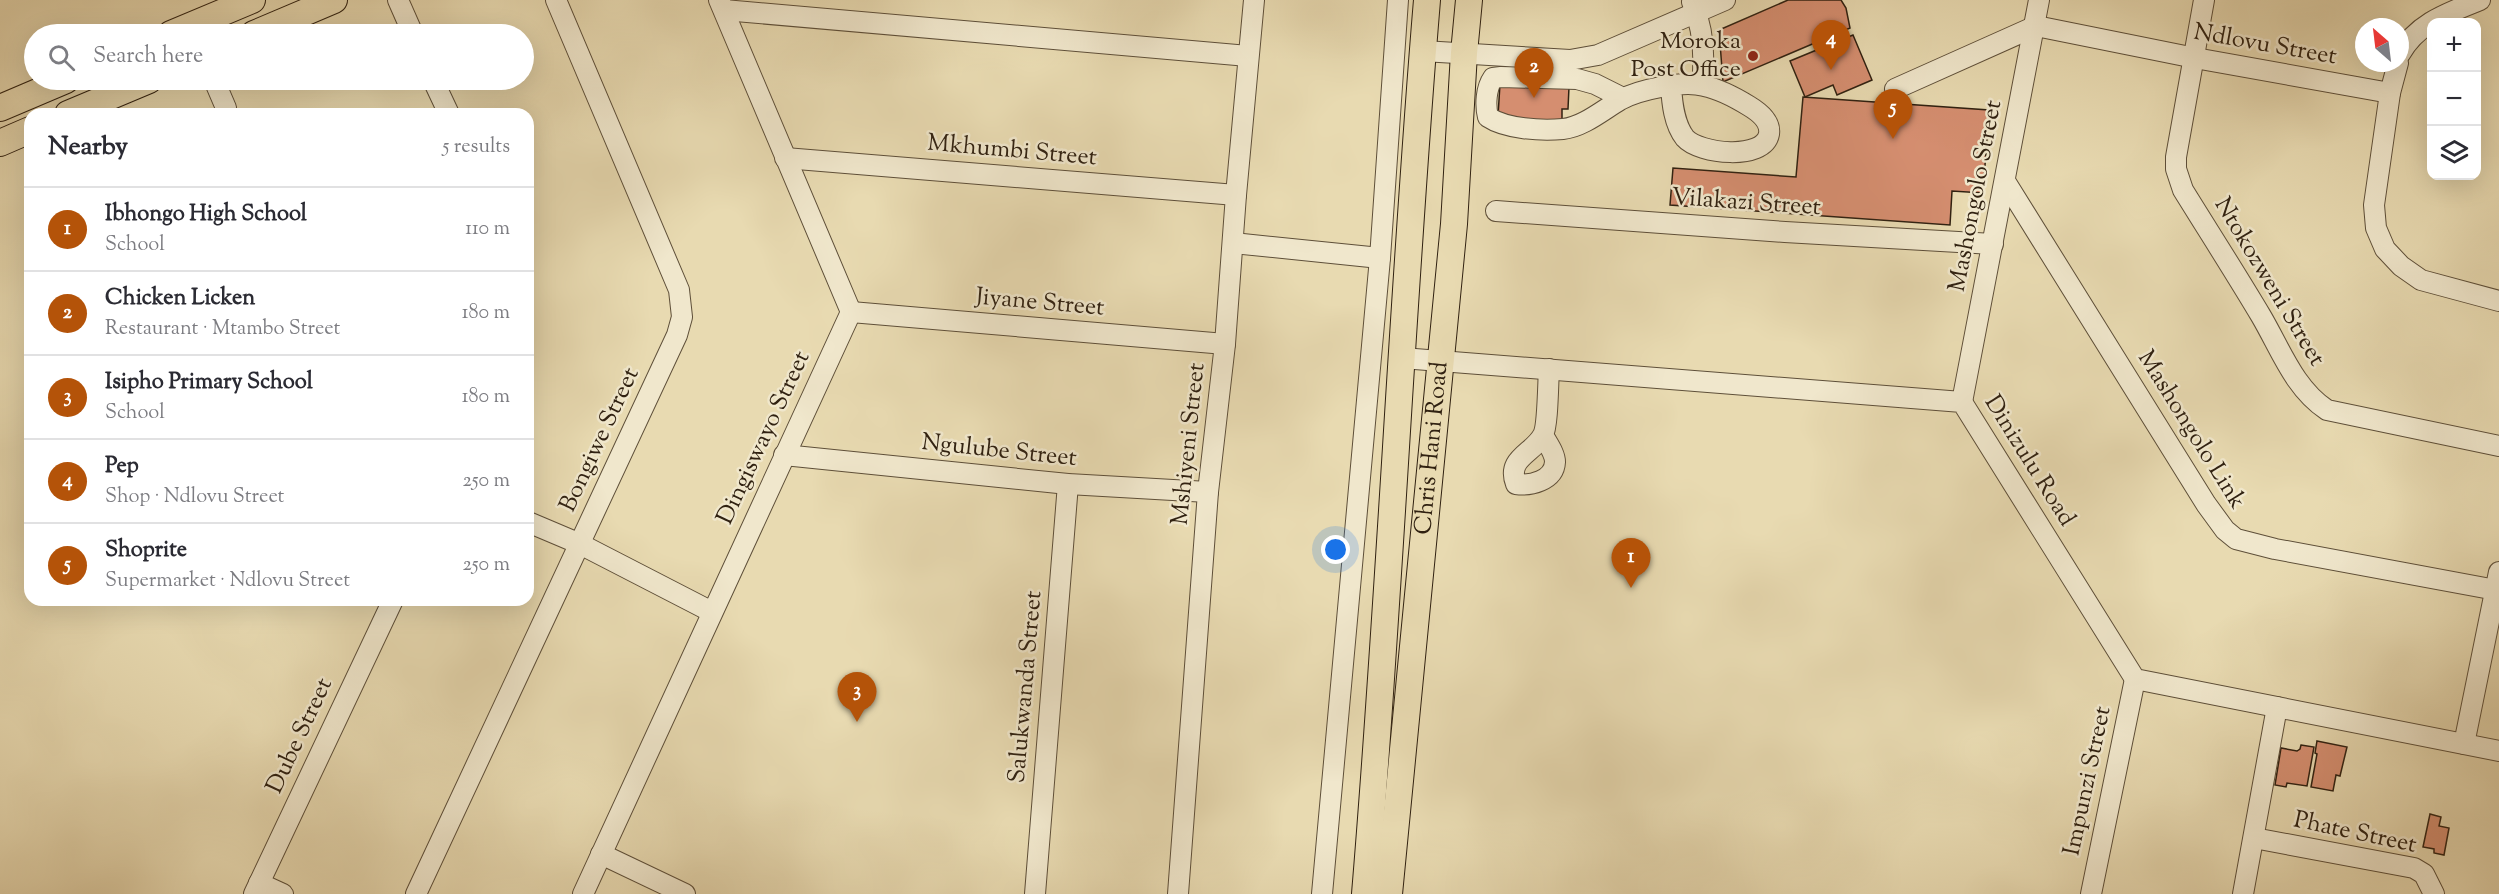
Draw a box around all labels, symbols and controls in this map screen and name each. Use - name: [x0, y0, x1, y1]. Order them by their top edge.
- street label: Ndlovu Street: [2191, 16, 2339, 74]
- north arrow: [2355, 18, 2409, 72]
- map controls: [2427, 18, 2481, 180]
- button: +: [2427, 18, 2481, 72]
- pin: 4: [1812, 20, 1850, 70]
- search box: [24, 24, 534, 90]
- place label: Moroka Post Office: [1631, 25, 1741, 87]
- icon: search: [45, 41, 78, 74]
- text: Search here: [93, 41, 203, 73]
- pin: 2: [1514, 48, 1553, 98]
- marker: Moroka Post Office: [1746, 49, 1760, 63]
- button: −: [2427, 72, 2481, 126]
- pin: 5: [1874, 90, 1912, 139]
- street label: Mashongolo Street: [1941, 97, 2011, 295]
- button: layers: [2427, 126, 2481, 180]
- street label: Mkhumbi Street: [926, 127, 1098, 175]
- text: Nearby: [48, 129, 128, 166]
- text: 5 results: [443, 133, 510, 162]
- street label: Vilakazi Street: [1670, 181, 1822, 225]
- street label: Ntokozweni Street: [2205, 191, 2333, 373]
- text: Ibhongo High School: [105, 199, 307, 231]
- text: 1: [64, 215, 71, 244]
- text: 110 m: [465, 215, 510, 244]
- text: School: [105, 231, 165, 260]
- street label: Jiyane Street: [972, 280, 1106, 326]
- text: Chicken Licken: [105, 283, 255, 315]
- text: 2: [63, 299, 72, 328]
- text: 180 m: [462, 299, 510, 328]
- text: Restaurant · Mtambo Street: [105, 315, 340, 344]
- street label: Mashongolo Link: [2129, 344, 2253, 516]
- street label: Dingiswayo Street: [709, 346, 819, 530]
- street label: Chris Hani Road: [1407, 360, 1458, 536]
- street label: Mshiyeni Street: [1164, 361, 1214, 527]
- street label: Bongiwe Street: [552, 362, 648, 518]
- text: Isipho Primary School: [105, 367, 313, 399]
- text: 3: [63, 383, 72, 412]
- text: 180 m: [462, 383, 510, 412]
- street label: Dinizulu Road: [1975, 389, 2083, 534]
- text: School: [105, 399, 165, 428]
- street label: Ngulube Street: [920, 426, 1078, 476]
- text: Pep: [105, 451, 139, 483]
- text: 4: [62, 467, 73, 496]
- text: 250 m: [462, 467, 510, 496]
- text: Shop · Ndlovu Street: [105, 483, 284, 512]
- text: Shoprite: [105, 535, 187, 567]
- your location: [1321, 535, 1350, 564]
- pin: 1: [1612, 538, 1650, 588]
- text: 5: [64, 551, 71, 580]
- text: 250 m: [462, 551, 510, 580]
- text: Supermarket · Ndlovu Street: [105, 567, 350, 596]
- street label: Salukwanda Street: [1001, 589, 1051, 785]
- pin: 3: [838, 672, 876, 722]
- street label: Dube Street: [258, 673, 342, 799]
- street label: Impunzi Street: [2056, 703, 2120, 859]
- street label: Phate Street: [2290, 803, 2420, 863]

